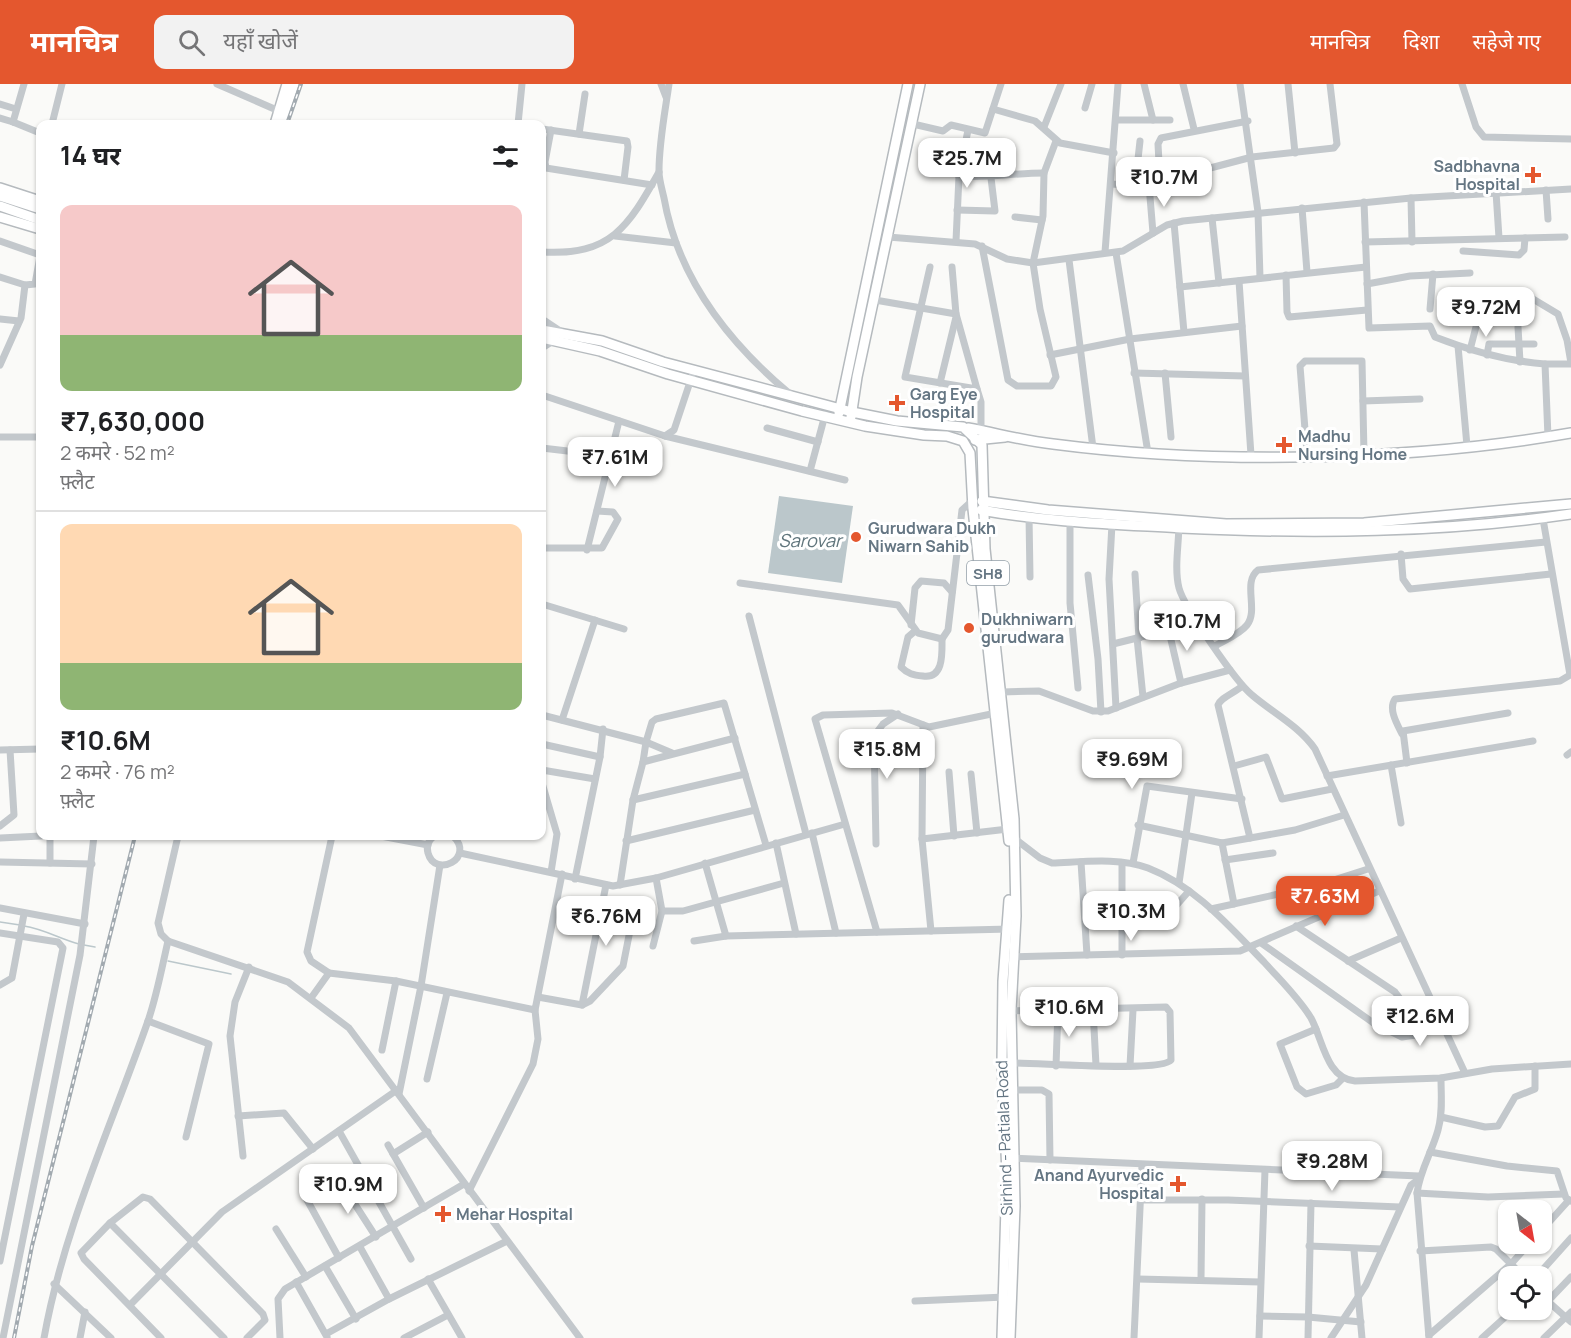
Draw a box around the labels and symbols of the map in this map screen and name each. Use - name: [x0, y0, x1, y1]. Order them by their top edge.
- pin: ₹25.7M: [918, 138, 1016, 189]
- place label: Sadbhavna Hospital: [1434, 155, 1520, 195]
- pin: ₹10.7M: [1115, 157, 1213, 208]
- marker: Sadbhavna Hospital: [1524, 166, 1542, 184]
- pin: ₹9.72M: [1437, 287, 1535, 338]
- place label: Garg Eye Hospital: [910, 383, 978, 423]
- marker: Garg Eye Hospital: [888, 394, 906, 412]
- place label: Madhu Nursing Home: [1298, 425, 1407, 465]
- marker: Madhu Nursing Home: [1275, 436, 1293, 454]
- pin: ₹7.61M: [566, 437, 664, 488]
- place label: Gurudwara Dukh Niwarn Sahib: [868, 517, 996, 557]
- water label: Sarovar: [779, 528, 844, 552]
- marker: Gurudwara Dukh Niwarn Sahib: [849, 530, 863, 544]
- road number: SH8: [967, 561, 1009, 585]
- pin: ₹10.7M: [1138, 601, 1236, 652]
- place label: Dukhniwarn gurudwara: [981, 608, 1073, 648]
- marker: Dukhniwarn gurudwara: [962, 621, 976, 635]
- pin: ₹15.8M: [838, 729, 936, 780]
- pin: ₹9.69M: [1083, 739, 1181, 790]
- pin: ₹7.63M: [1276, 876, 1374, 927]
- pin: ₹10.3M: [1082, 891, 1180, 942]
- pin: ₹6.76M: [557, 896, 655, 947]
- pin: ₹10.6M: [1020, 987, 1118, 1038]
- pin: ₹12.6M: [1371, 996, 1469, 1047]
- street label: Sirhind - Patiala Road: [990, 1060, 1018, 1216]
- pin: ₹9.28M: [1283, 1141, 1381, 1192]
- pin: ₹10.9M: [299, 1164, 397, 1215]
- place label: Anand Ayurvedic Hospital: [1034, 1164, 1164, 1204]
- marker: Anand Ayurvedic Hospital: [1169, 1175, 1187, 1193]
- north arrow: [1498, 1200, 1552, 1254]
- place label: Mehar Hospital: [456, 1203, 573, 1225]
- marker: Mehar Hospital: [434, 1205, 452, 1223]

